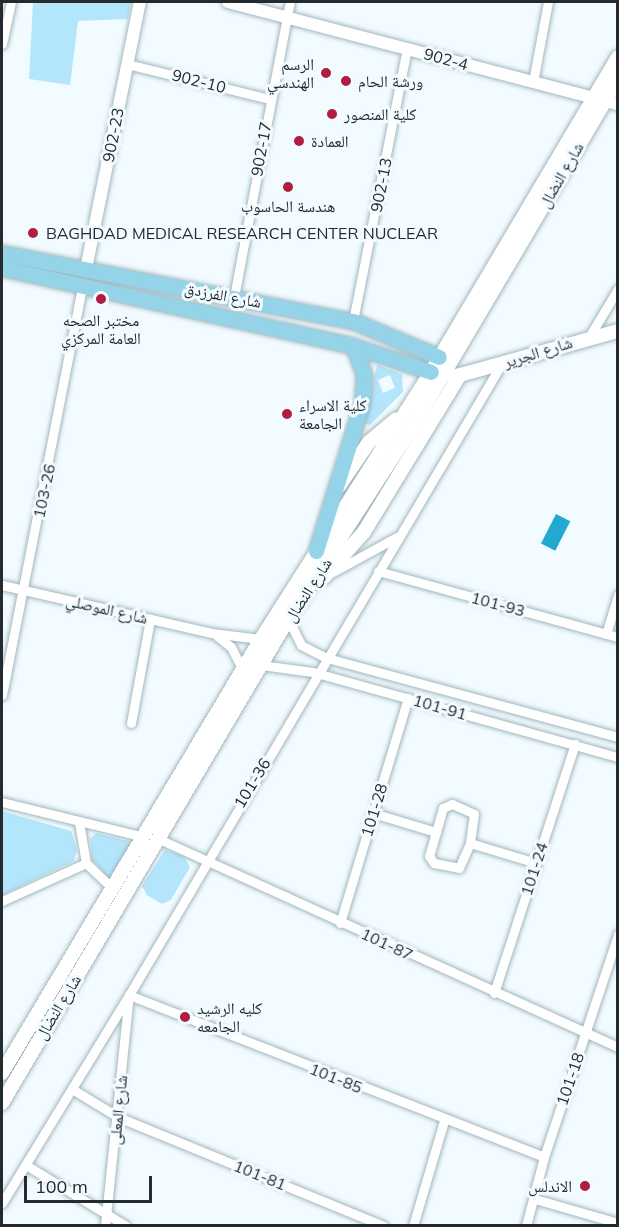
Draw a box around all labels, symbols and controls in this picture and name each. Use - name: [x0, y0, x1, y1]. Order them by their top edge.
- street label: 902-4: [422, 44, 470, 74]
- place label: الرسم الهندسي: [267, 54, 314, 92]
- street label: 902-10: [170, 65, 228, 97]
- marker: الرسم الهندسي: [319, 66, 333, 80]
- place label: ورشة الحام: [358, 71, 423, 91]
- marker: ورشة الحام: [339, 74, 353, 88]
- place label: كلية المنصور: [344, 104, 416, 124]
- street label: 902-23: [98, 106, 128, 164]
- marker: كلية المنصور: [325, 107, 339, 121]
- street label: 902-17: [247, 120, 275, 178]
- place label: العمادة: [311, 131, 349, 151]
- marker: العمادة: [292, 134, 306, 148]
- street label: شارع النضال: [535, 139, 587, 211]
- street label: 902-13: [366, 156, 396, 214]
- marker: هندسة الحاسوب: [281, 180, 295, 194]
- place label: هندسة الحاسوب: [241, 196, 335, 216]
- place label: BAGHDAD MEDICAL RESEARCH CENTER NUCLEAR: [46, 223, 438, 243]
- marker: BAGHDAD MEDICAL RESEARCH CENTER NUCLEAR: [24, 224, 42, 242]
- street label: شارع الفرزدق: [183, 278, 263, 312]
- marker: مختبر الصحه العامة المركزي: [92, 290, 110, 308]
- place label: مختبر الصحه العامة المركزي: [61, 310, 141, 348]
- street label: شارع الجرير: [501, 332, 575, 372]
- place label: كلية الاسراء الجامعة: [299, 395, 367, 433]
- marker: كلية الاسراء الجامعة: [280, 407, 294, 421]
- street label: 103-26: [29, 462, 59, 520]
- street label: شارع النضال: [280, 554, 336, 626]
- street label: 101-93: [469, 588, 527, 620]
- street label: شارع الموصلي: [64, 590, 150, 628]
- street label: 101-91: [411, 690, 469, 724]
- street label: 101-36: [230, 755, 274, 811]
- street label: 101-28: [357, 781, 391, 839]
- street label: 101-24: [516, 840, 552, 898]
- street label: 101-87: [358, 924, 416, 964]
- street label: شارع النضال: [31, 971, 85, 1043]
- place label: كليه الرشيد الجامعه: [197, 998, 262, 1036]
- marker: كليه الرشيد الجامعه: [178, 1010, 192, 1024]
- street label: 101-18: [552, 1050, 588, 1108]
- street label: 101-85: [307, 1059, 365, 1097]
- street label: شارع المعلى: [105, 1074, 131, 1146]
- street label: 101-81: [231, 1156, 289, 1194]
- scale bar: [27, 1164, 154, 1202]
- text: 100 m: [35, 1175, 88, 1198]
- place label: الاندلس: [528, 1176, 572, 1196]
- marker: الاندلس: [576, 1177, 594, 1195]

